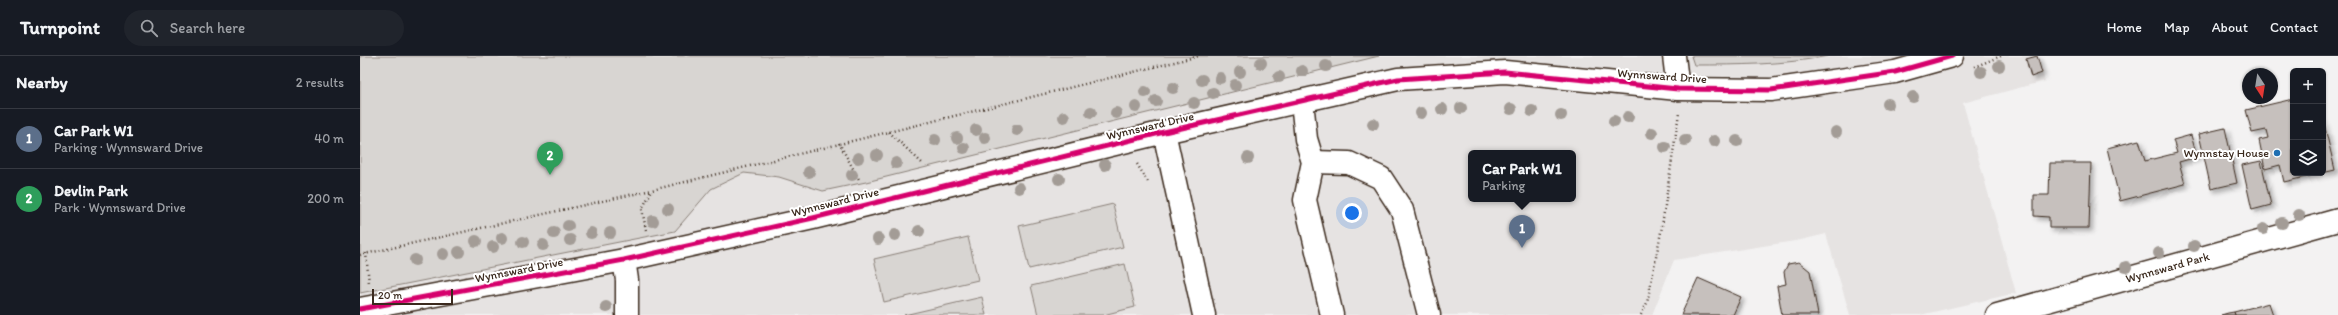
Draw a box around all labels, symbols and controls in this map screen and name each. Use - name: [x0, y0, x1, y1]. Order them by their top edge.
- search box: [124, 10, 404, 46]
- text: Turnpoint: [20, 16, 100, 39]
- icon: search: [138, 17, 160, 39]
- text: Search here: [170, 19, 245, 37]
- text: Home: [2107, 19, 2142, 36]
- text: Map: [2164, 19, 2190, 36]
- text: About: [2212, 19, 2248, 36]
- text: Contact: [2270, 19, 2318, 36]
- street label: Wynnsward Drive: [1617, 66, 1707, 86]
- north arrow: [2242, 68, 2278, 104]
- map controls: [2290, 68, 2326, 176]
- button: +: [2290, 68, 2326, 104]
- text: Nearby: [16, 72, 68, 92]
- text: 2 results: [296, 75, 344, 90]
- button: −: [2290, 104, 2326, 140]
- street label: Wynnsward Drive: [1105, 109, 1195, 143]
- text: Car Park W1: [54, 122, 133, 140]
- text: 1: [26, 131, 32, 146]
- text: 40 m: [314, 131, 344, 146]
- text: Parking · Wynnsward Drive: [54, 140, 203, 155]
- button: layers: [2290, 140, 2326, 176]
- pin: 2: [537, 142, 563, 175]
- place label: Wynnstay House: [2183, 146, 2269, 160]
- marker: Wynnstay House: [2272, 148, 2282, 158]
- popup: [1468, 150, 1576, 202]
- text: Car Park W1: [1482, 160, 1562, 178]
- text: Parking: [1482, 178, 1525, 193]
- text: Devlin Park: [54, 182, 128, 200]
- street label: Wynnsward Drive: [790, 184, 880, 220]
- text: 2: [26, 191, 32, 206]
- text: 200 m: [307, 191, 344, 206]
- text: Park · Wynnsward Drive: [54, 200, 186, 215]
- your location: [1342, 203, 1362, 223]
- pin: 1: [1509, 215, 1535, 248]
- street label: Wynnsward Park: [2124, 249, 2212, 286]
- street label: Wynnsward Drive: [474, 255, 565, 285]
- scale bar: [372, 287, 453, 306]
- text: 20 m: [378, 289, 402, 302]

